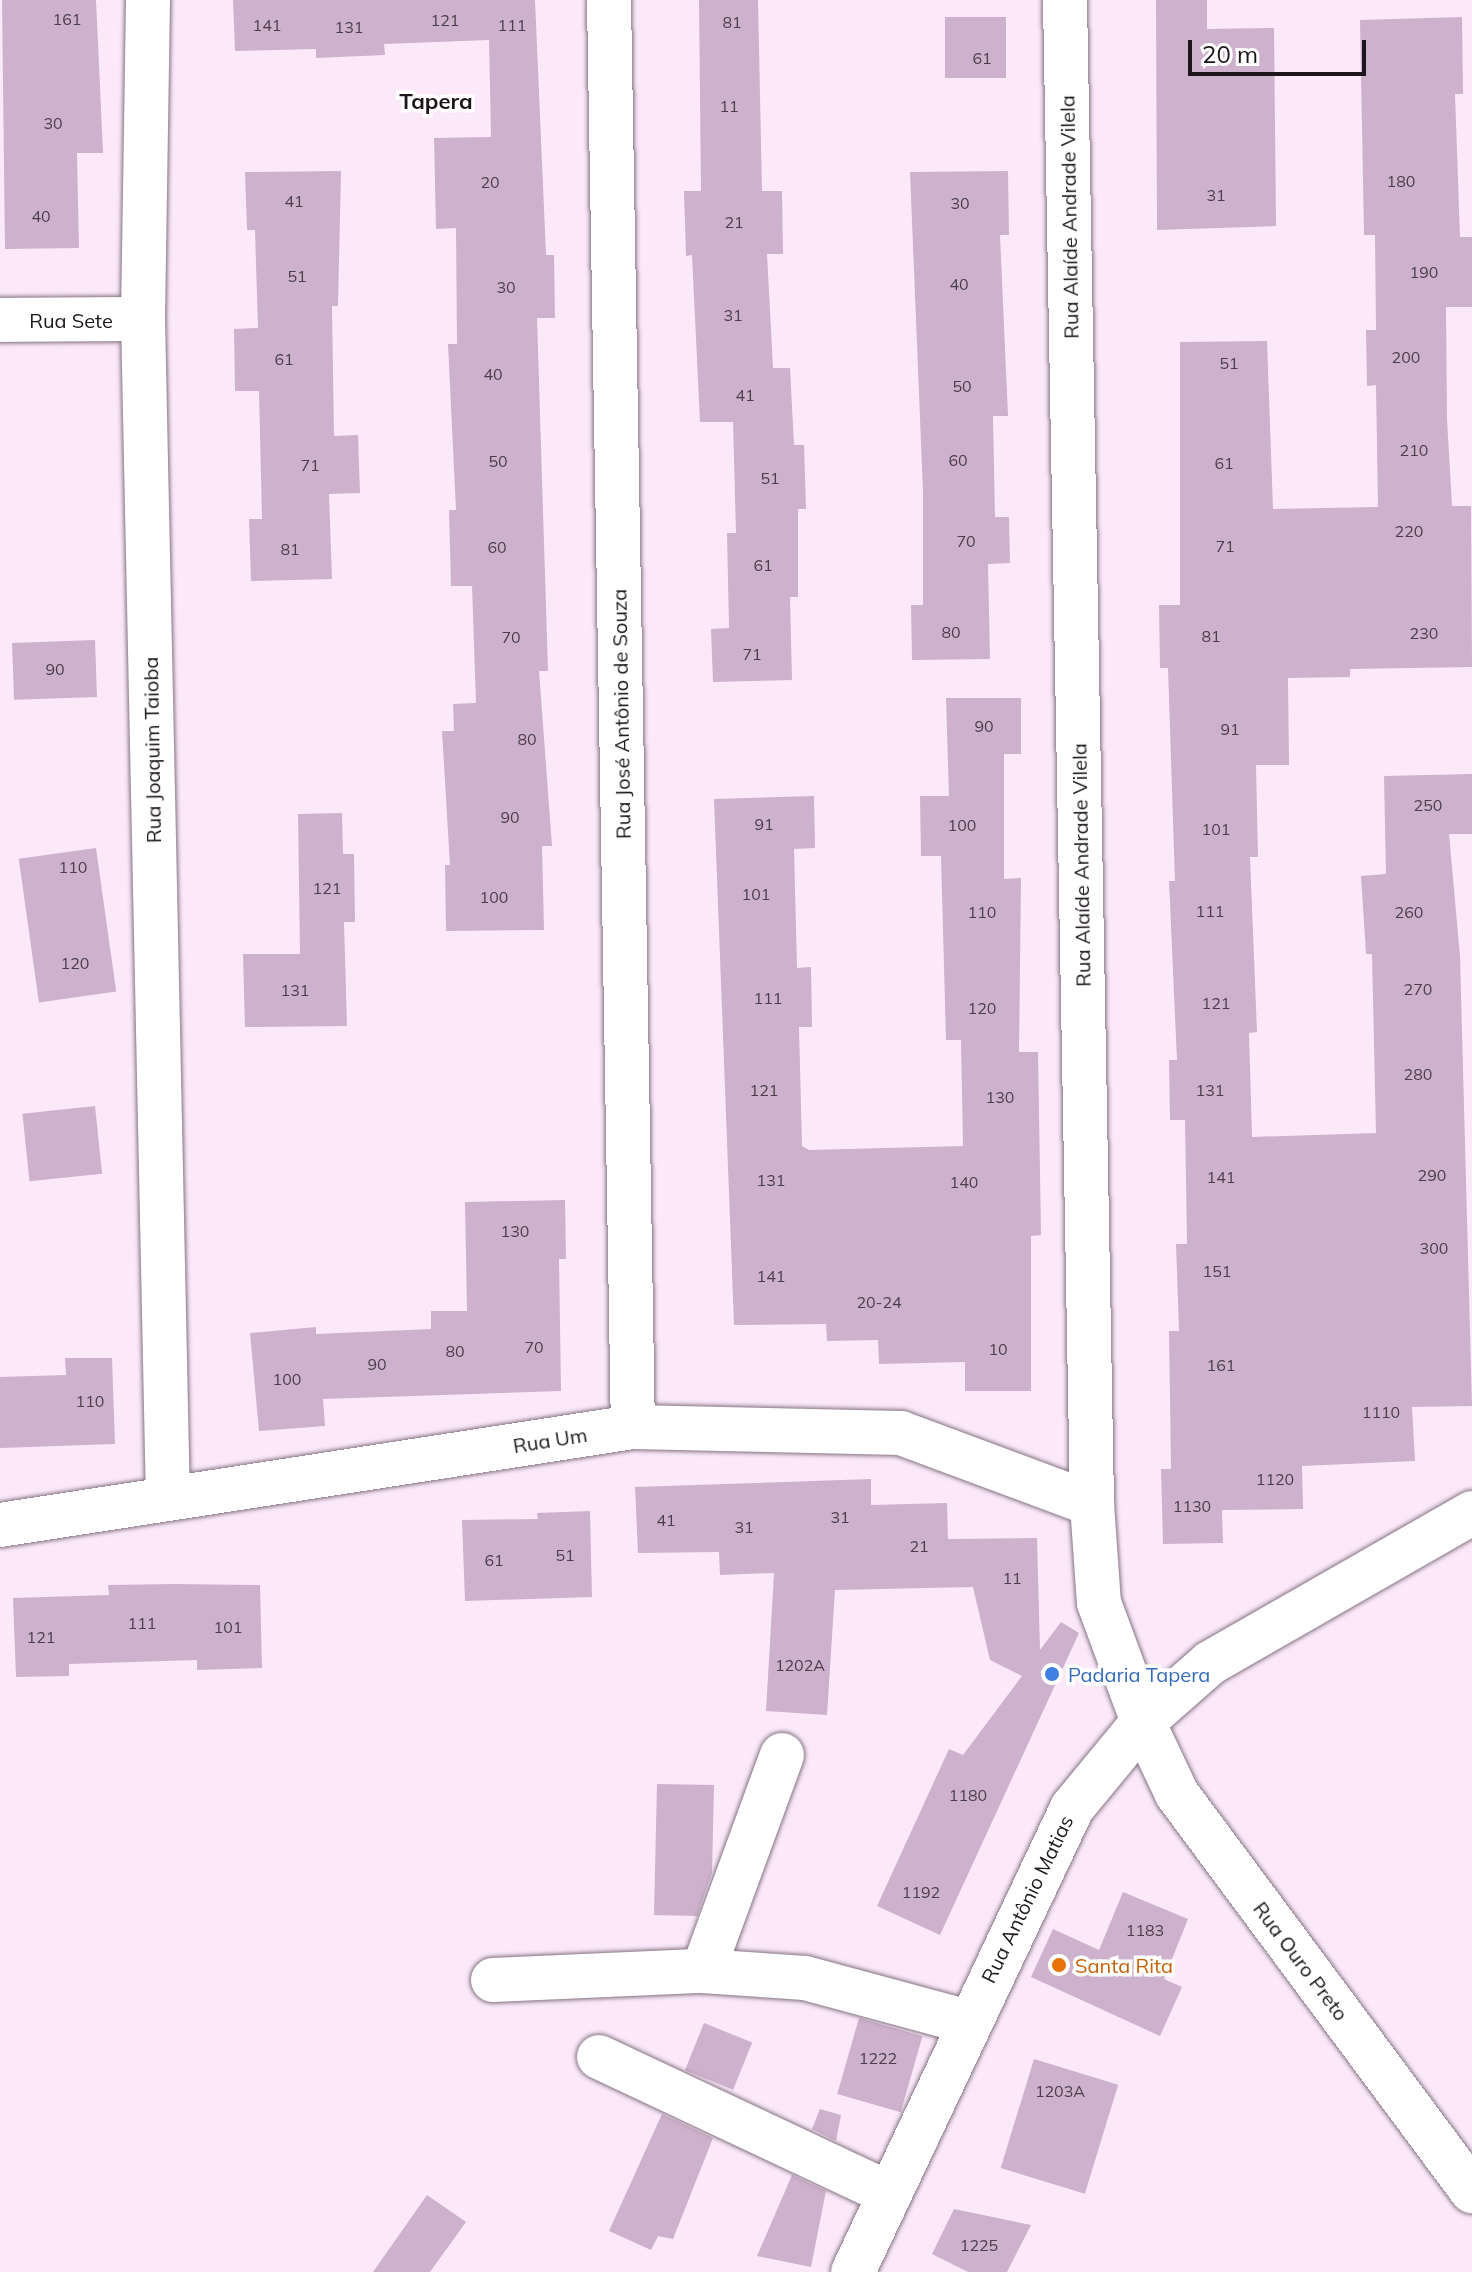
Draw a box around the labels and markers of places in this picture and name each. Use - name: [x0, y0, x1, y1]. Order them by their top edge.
- place label: Padaria Tapera: [1068, 1662, 1210, 1686]
- marker: Padaria Tapera: [1043, 1665, 1061, 1683]
- place label: Santa Rita: [1075, 1953, 1173, 1977]
- marker: Santa Rita: [1050, 1956, 1068, 1974]

